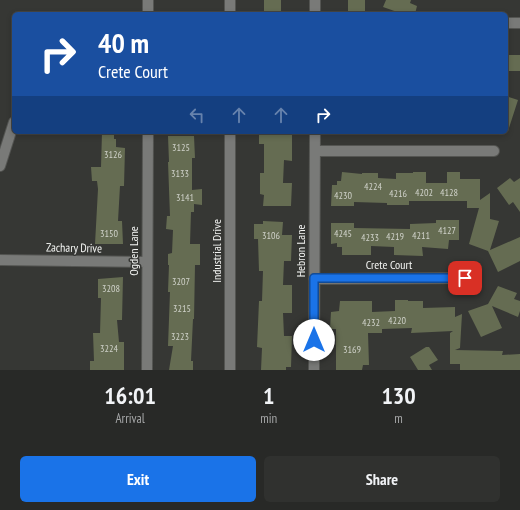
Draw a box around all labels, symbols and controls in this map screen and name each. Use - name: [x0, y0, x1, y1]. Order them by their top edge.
- text: 40 m: [98, 24, 149, 61]
- icon: right: [32, 28, 84, 80]
- text: Crete Court: [98, 60, 168, 83]
- icon: left: [186, 104, 208, 126]
- icon: ahead: [228, 104, 250, 126]
- icon: ahead: [270, 104, 292, 126]
- icon: right: [312, 104, 334, 126]
- house number: 3125: [172, 141, 190, 154]
- house number: 3126: [104, 148, 123, 161]
- house number: 3133: [171, 167, 189, 180]
- house number: 4224: [364, 180, 383, 193]
- house number: 4202: [415, 186, 433, 199]
- house number: 4128: [440, 186, 458, 199]
- house number: 4216: [389, 187, 408, 200]
- house number: 4230: [334, 189, 353, 202]
- house number: 3141: [176, 191, 194, 204]
- street label: Industrial Drive: [209, 219, 224, 283]
- house number: 4127: [438, 224, 456, 237]
- street label: Hebron Lane: [293, 225, 308, 277]
- street label: Ogden Lane: [126, 226, 141, 276]
- house number: 3150: [100, 227, 119, 240]
- house number: 4245: [334, 227, 352, 240]
- house number: 3106: [262, 229, 281, 242]
- house number: 4211: [412, 229, 430, 242]
- house number: 4219: [386, 230, 404, 243]
- house number: 4233: [361, 231, 379, 244]
- street label: Zachary Drive: [46, 240, 102, 255]
- street label: Crete Court: [366, 257, 413, 272]
- pin: [448, 261, 482, 295]
- icon: arrive: [454, 267, 476, 289]
- house number: 3207: [172, 275, 190, 288]
- house number: 3208: [102, 282, 120, 295]
- house number: 3215: [173, 302, 191, 315]
- house number: 4220: [388, 314, 407, 327]
- house number: 4232: [362, 316, 380, 329]
- position arrow: [293, 319, 335, 361]
- house number: 3223: [171, 330, 189, 343]
- house number: 3224: [100, 342, 119, 355]
- house number: 3169: [343, 343, 361, 356]
- text: 16:01: [104, 380, 156, 411]
- text: 1: [263, 380, 274, 411]
- text: 130: [381, 380, 416, 411]
- text: Arrival: [115, 410, 145, 427]
- text: min: [260, 410, 277, 427]
- text: m: [394, 410, 403, 427]
- button: Exit: [20, 456, 256, 502]
- button: Share: [264, 456, 500, 502]

